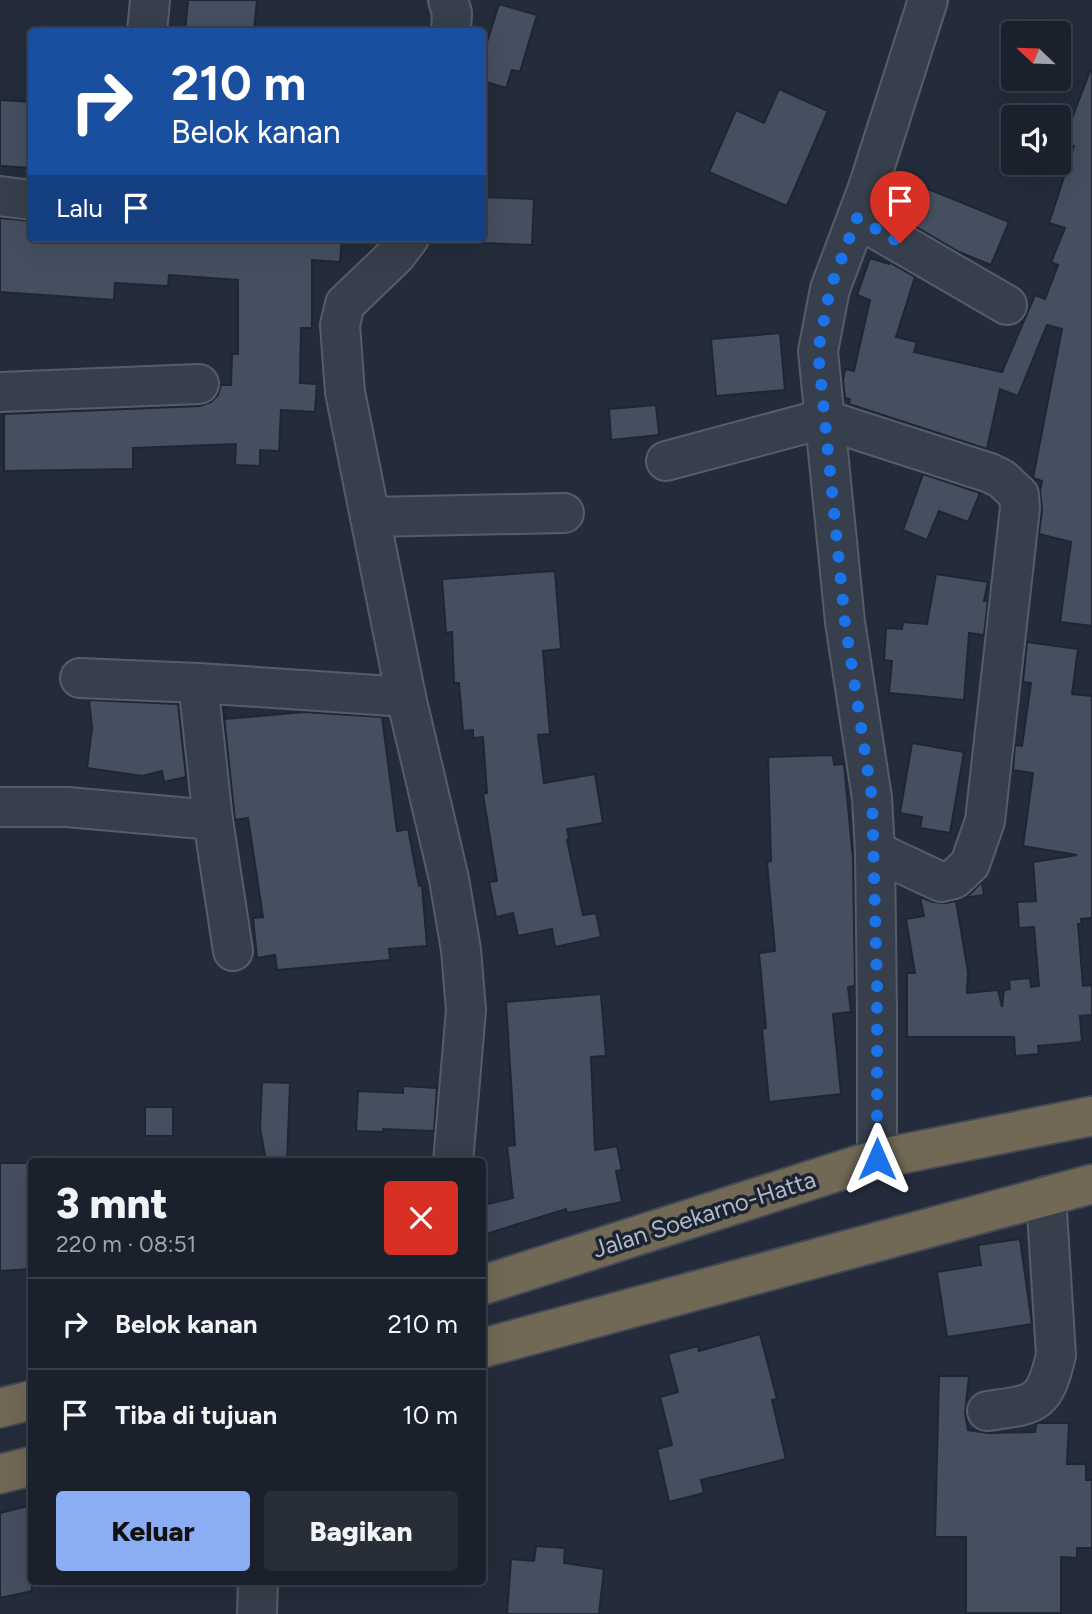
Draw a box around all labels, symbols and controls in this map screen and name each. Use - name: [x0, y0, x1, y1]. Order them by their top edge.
- north arrow: [1001, 21, 1071, 91]
- map controls: [1001, 21, 1071, 175]
- text: 210 m: [171, 53, 306, 112]
- icon: right: [56, 56, 147, 147]
- button: sound: [1001, 105, 1071, 175]
- text: Belok kanan: [171, 113, 341, 151]
- pin: [870, 171, 930, 243]
- icon: arrive: [881, 182, 919, 220]
- icon: arrive: [117, 189, 155, 227]
- text: Lalu: [56, 192, 103, 224]
- position arrow: [840, 1122, 914, 1196]
- street label: Jalan Soekarno-Hatta: [589, 1164, 819, 1264]
- text: 3 mnt: [56, 1178, 168, 1229]
- button: close: [384, 1181, 458, 1255]
- text: 220 m · 08:51: [56, 1230, 196, 1258]
- icon: right: [56, 1305, 94, 1343]
- text: Belok kanan: [115, 1308, 258, 1340]
- text: 210 m: [388, 1308, 458, 1340]
- icon: arrive: [56, 1396, 94, 1434]
- text: Tiba di tujuan: [115, 1399, 277, 1431]
- text: 10 m: [402, 1399, 458, 1431]
- button: Keluar: [56, 1491, 250, 1571]
- button: Bagikan: [264, 1491, 458, 1571]

